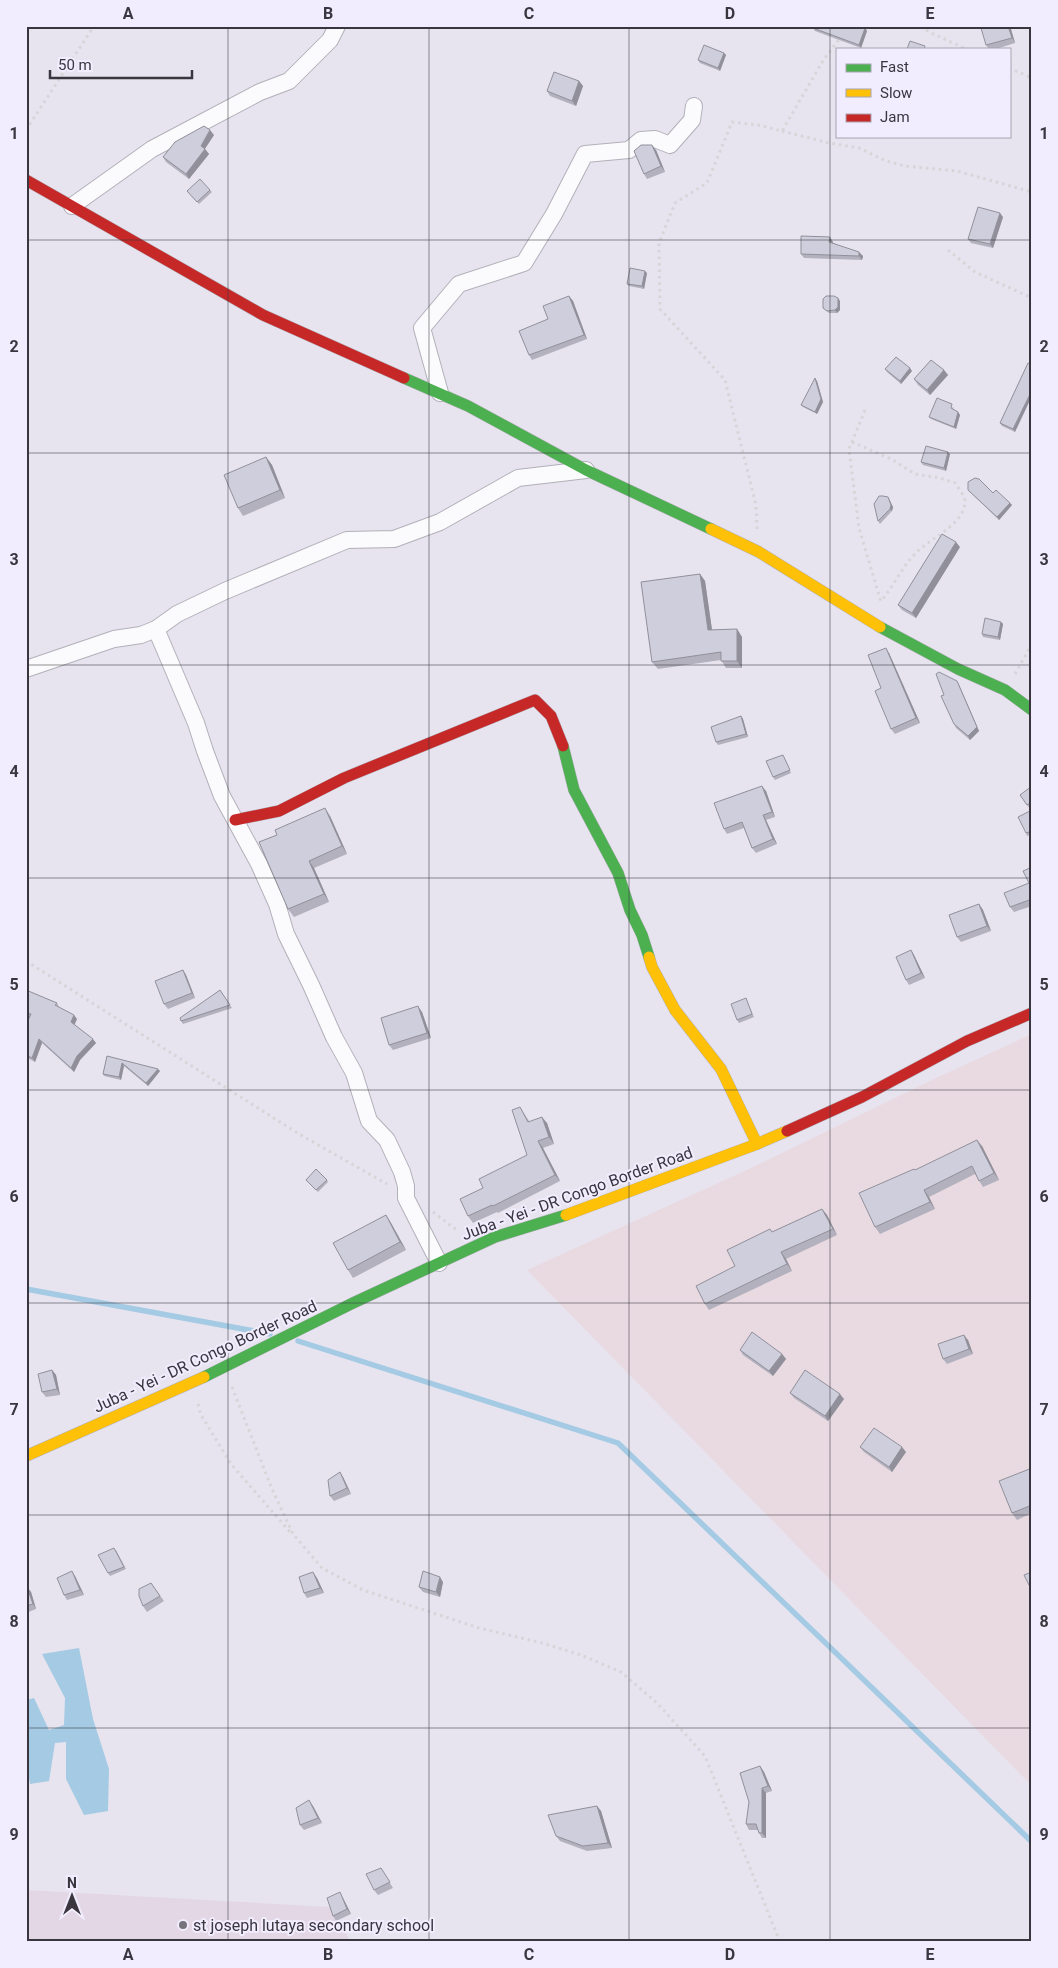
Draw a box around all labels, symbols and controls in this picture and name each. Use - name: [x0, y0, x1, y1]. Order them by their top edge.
- text: A: [123, 4, 134, 23]
- text: B: [323, 4, 333, 23]
- text: C: [524, 4, 534, 23]
- text: D: [725, 4, 735, 23]
- text: E: [926, 4, 935, 23]
- scale bar: [50, 48, 192, 80]
- legend: [836, 48, 1010, 138]
- text: 50 m: [58, 56, 92, 74]
- text: Fast: [880, 58, 909, 76]
- text: Slow: [880, 84, 912, 102]
- text: Jam: [880, 108, 910, 126]
- text: 1: [9, 124, 19, 143]
- text: 1: [1039, 124, 1049, 143]
- text: 2: [9, 337, 19, 356]
- text: 2: [1039, 337, 1049, 356]
- text: 3: [9, 550, 19, 569]
- text: 3: [1039, 550, 1049, 569]
- text: 4: [9, 762, 19, 781]
- text: 4: [1039, 762, 1049, 781]
- text: 5: [9, 975, 19, 994]
- text: 5: [1039, 975, 1049, 994]
- street label: Juba - Yei - DR Congo Border Road: [459, 1143, 695, 1244]
- text: 6: [9, 1187, 19, 1206]
- text: 6: [1039, 1187, 1049, 1206]
- street label: Juba - Yei - DR Congo Border Road: [90, 1296, 320, 1417]
- text: 7: [9, 1400, 19, 1419]
- text: 7: [1039, 1400, 1049, 1419]
- text: 8: [9, 1612, 19, 1631]
- text: 8: [1039, 1612, 1049, 1631]
- text: 9: [9, 1825, 19, 1844]
- text: 9: [1039, 1825, 1049, 1844]
- north arrow: [48, 1870, 98, 1920]
- text: N: [67, 1875, 77, 1891]
- place label: st joseph lutaya secondary school: [193, 1916, 434, 1935]
- marker: st joseph lutaya secondary school: [177, 1919, 189, 1931]
- text: A: [123, 1945, 134, 1964]
- text: B: [323, 1945, 333, 1964]
- text: C: [524, 1945, 534, 1964]
- text: D: [725, 1945, 735, 1964]
- text: E: [926, 1945, 935, 1964]

